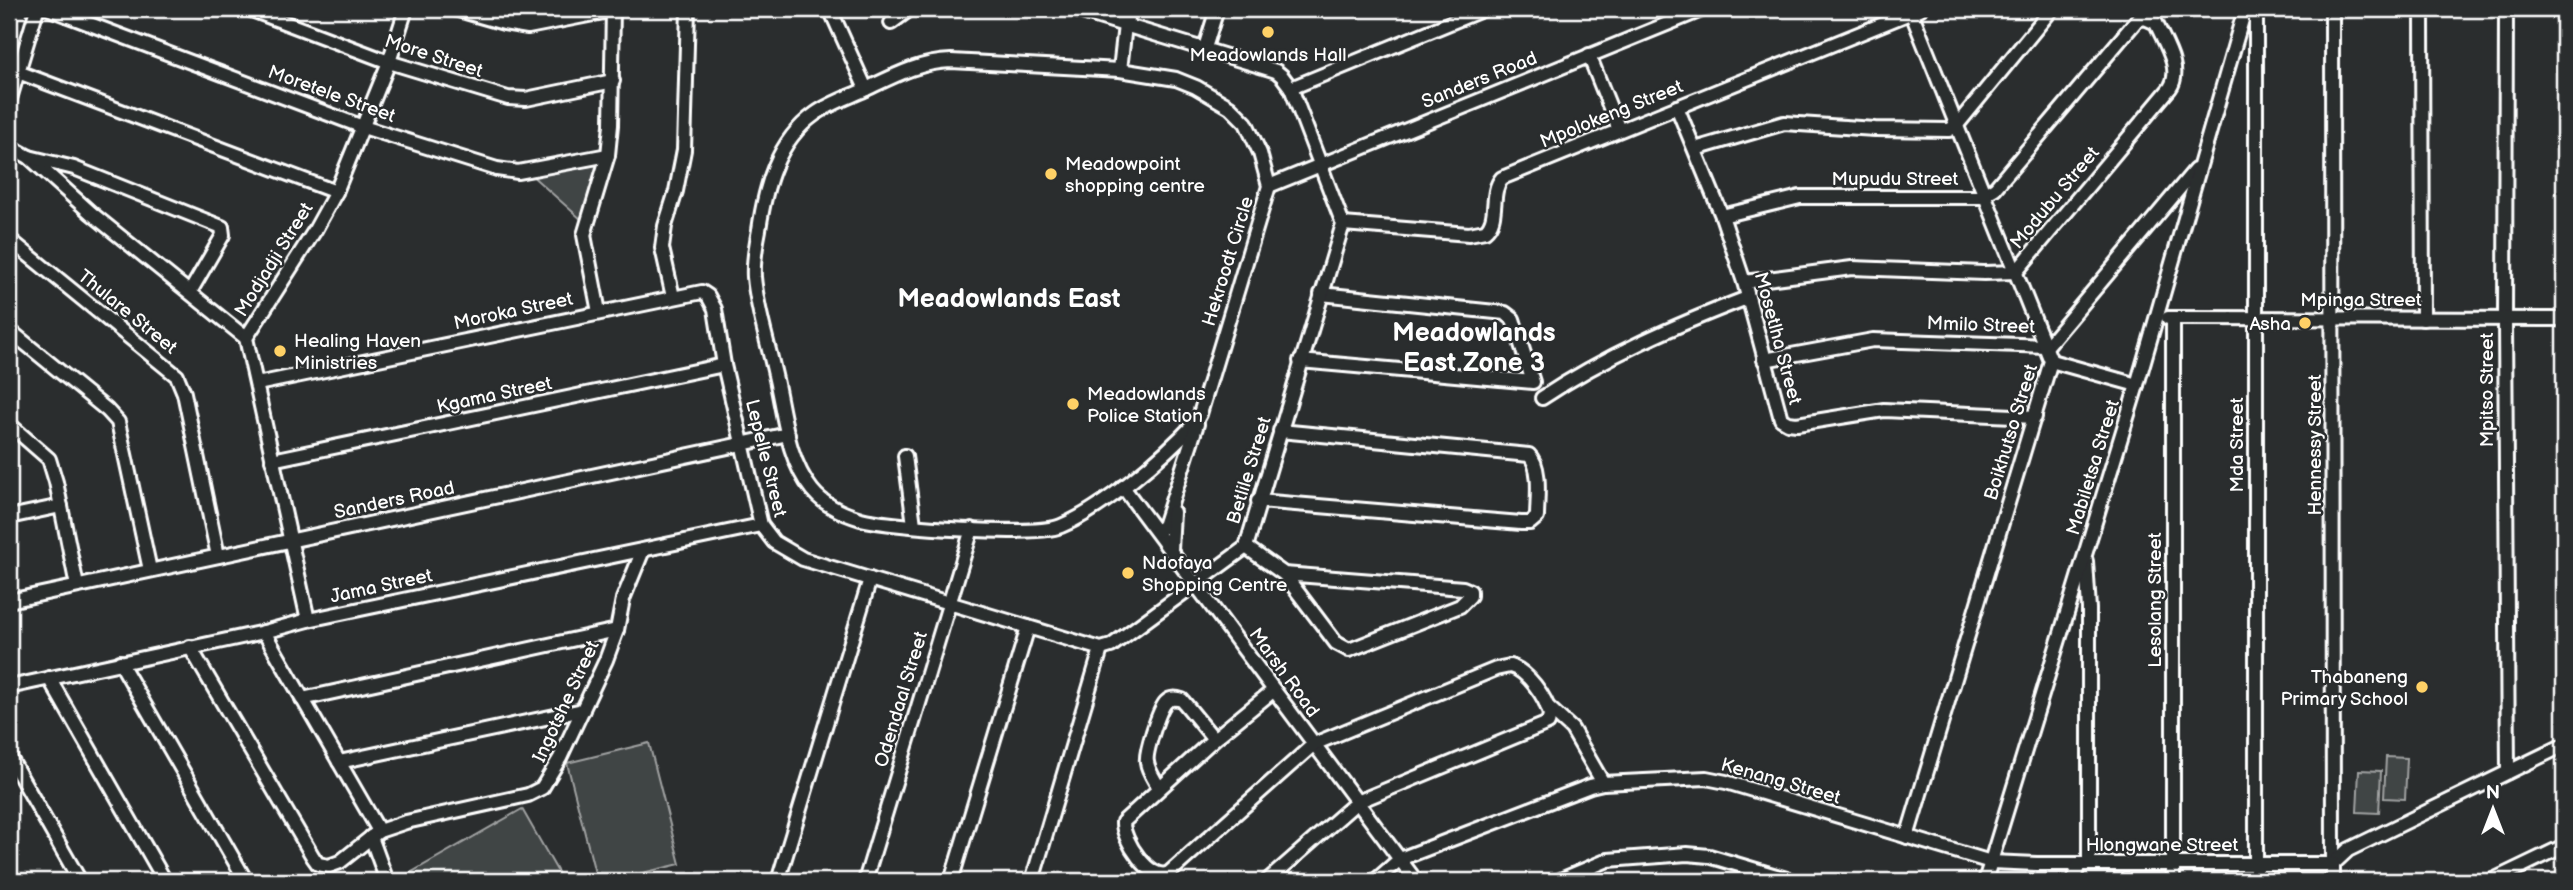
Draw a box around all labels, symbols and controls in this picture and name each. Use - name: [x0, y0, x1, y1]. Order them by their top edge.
- marker: Meadowlands Hall: [1260, 24, 1276, 40]
- street label: More Street: [382, 30, 486, 83]
- place label: Meadowlands Hall: [1190, 44, 1346, 67]
- street label: Sanders Road: [1418, 47, 1541, 114]
- street label: Moretele Street: [265, 61, 398, 128]
- street label: Mpolokeng Street: [1537, 75, 1686, 154]
- street label: Modubu Street: [2006, 142, 2105, 254]
- place label: Meadowpoint shopping centre: [1065, 153, 1205, 198]
- marker: Meadowpoint shopping centre: [1043, 166, 1059, 182]
- street label: Mupudu Street: [1832, 168, 1959, 191]
- street label: Hekroodt Circle: [1198, 194, 1259, 329]
- street label: Modjadji Street: [230, 198, 319, 321]
- street label: Thulare Street: [73, 265, 182, 359]
- street label: Mosetlha Street: [1749, 270, 1806, 407]
- district label: Meadowlands East: [897, 284, 1121, 315]
- street label: Moroka Street: [452, 288, 575, 335]
- street label: Mpinga Street: [2300, 289, 2422, 312]
- street label: Mmilo Street: [1926, 312, 2036, 339]
- place label: Asha: [2249, 313, 2291, 336]
- marker: Asha: [2297, 315, 2313, 331]
- district label: Meadowlands East Zone 3: [1392, 318, 1556, 379]
- place label: Healing Haven Ministries: [294, 330, 421, 375]
- street label: Mpitso Street: [2476, 333, 2499, 447]
- marker: Healing Haven Ministries: [272, 343, 288, 359]
- street label: Boikhutso Street: [1980, 361, 2043, 503]
- street label: Kgama Street: [435, 372, 554, 419]
- street label: Hennessy Street: [2304, 374, 2327, 516]
- place label: Meadowlands Police Station: [1087, 383, 1206, 428]
- marker: Meadowlands Police Station: [1065, 396, 1081, 412]
- street label: Lepelle Street: [740, 397, 791, 520]
- street label: Mabiletsa Street: [2062, 397, 2125, 538]
- street label: Mda Street: [2226, 397, 2249, 492]
- street label: Betlile Street: [1222, 414, 1277, 527]
- street label: Sanders Road: [332, 476, 457, 524]
- street label: Lesolang Street: [2144, 532, 2167, 668]
- place label: Ndofaya Shopping Centre: [1142, 552, 1287, 597]
- street label: Jama Street: [328, 564, 435, 608]
- marker: Ndofaya Shopping Centre: [1120, 565, 1136, 581]
- street label: Marsh Road: [1244, 624, 1324, 722]
- street label: Odendaal Street: [870, 629, 933, 770]
- street label: Ingotshe Street: [528, 637, 605, 766]
- place label: Thabaneng Primary School: [2280, 666, 2408, 711]
- marker: Thabaneng Primary School: [2414, 679, 2430, 695]
- street label: Kenang Street: [1718, 753, 1843, 810]
- north arrow: [2458, 774, 2528, 844]
- text: N: [2486, 782, 2500, 805]
- street label: Hlongwane Street: [2086, 834, 2239, 857]

